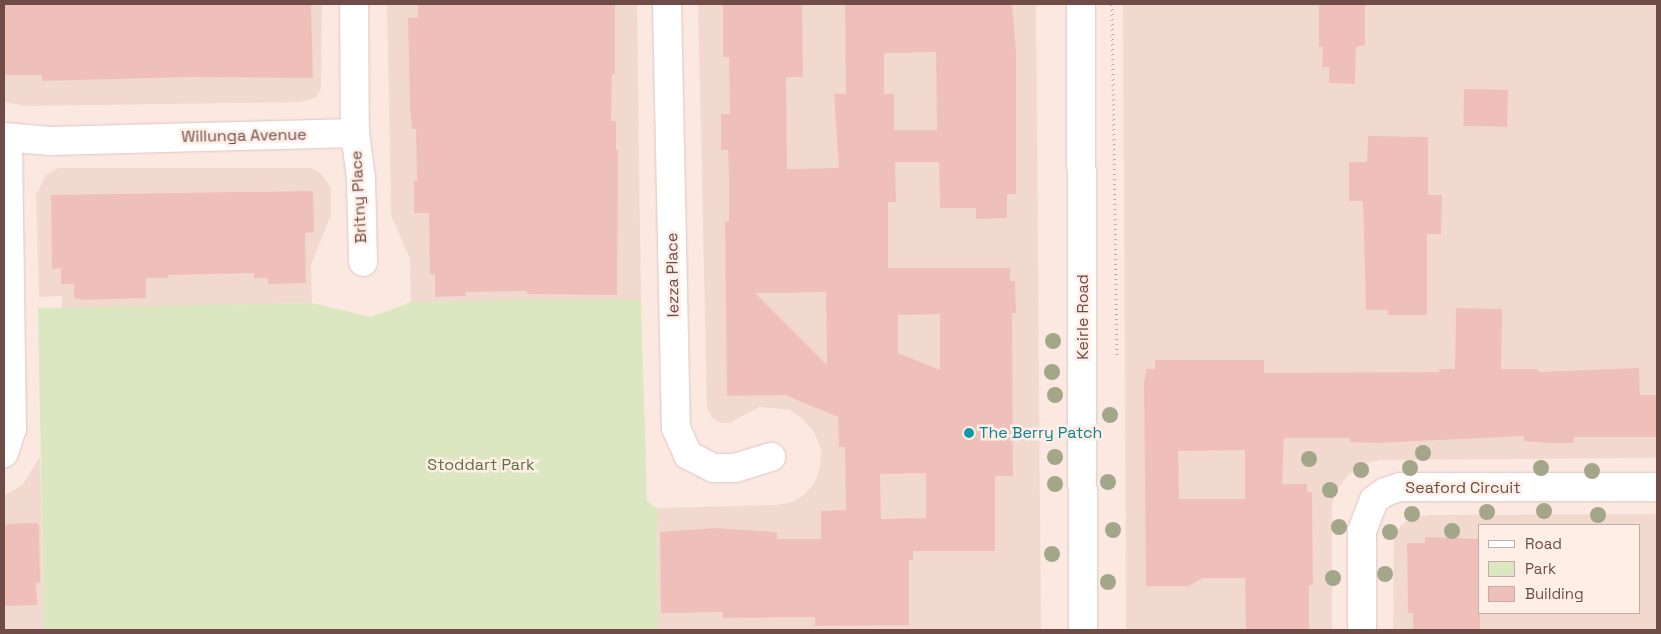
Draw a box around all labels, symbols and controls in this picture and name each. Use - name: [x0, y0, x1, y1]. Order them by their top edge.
- street label: Willunga Avenue: [181, 125, 307, 147]
- street label: Britny Place: [347, 150, 371, 244]
- street label: Iezza Place: [663, 233, 683, 317]
- street label: Keirle Road: [1073, 274, 1093, 360]
- place label: The Berry Patch: [979, 423, 1102, 443]
- marker: The Berry Patch: [963, 427, 975, 439]
- park label: Stoddart Park: [427, 455, 535, 475]
- street label: Seaford Circuit: [1405, 478, 1521, 498]
- legend: [1478, 524, 1641, 614]
- text: Road: [1525, 534, 1562, 553]
- text: Park: [1525, 559, 1556, 578]
- text: Building: [1525, 584, 1584, 603]

